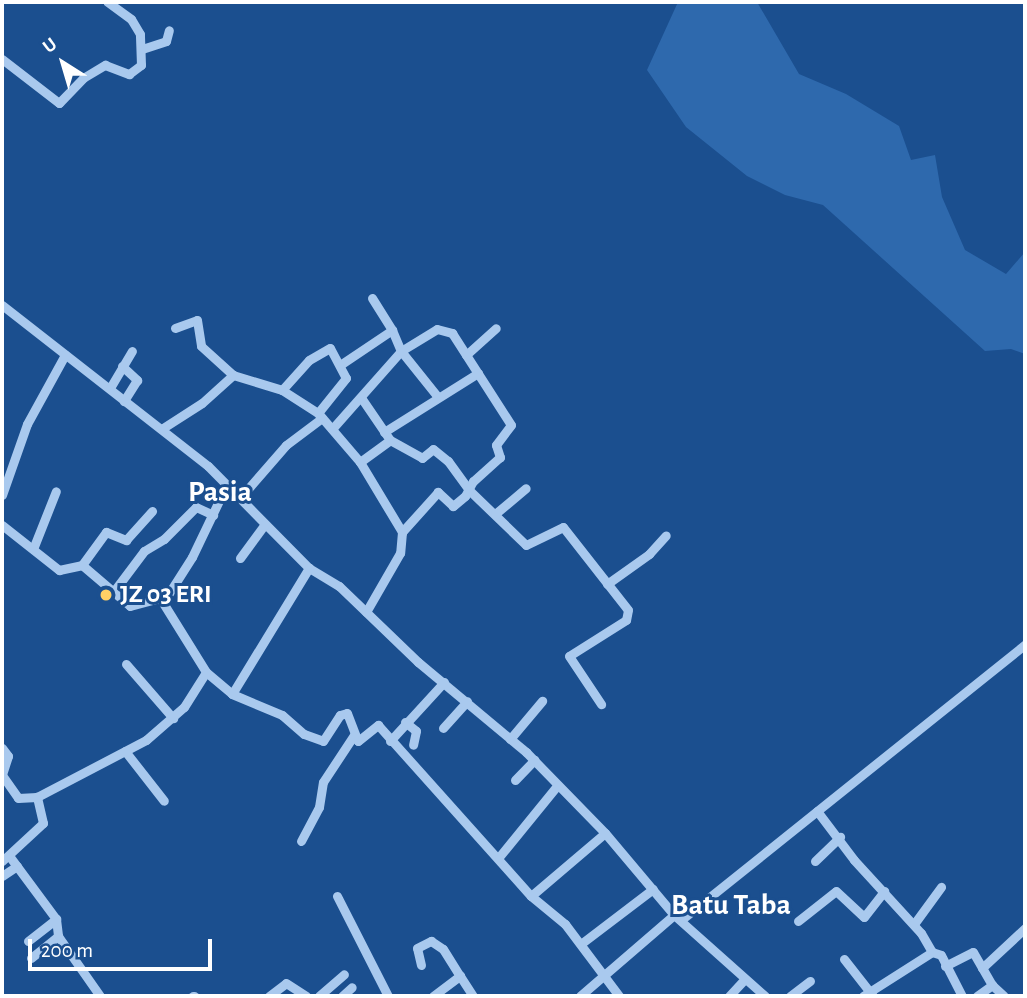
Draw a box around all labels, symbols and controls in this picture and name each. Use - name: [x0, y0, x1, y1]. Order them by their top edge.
- north arrow: [28, 28, 98, 98]
- text: U: [40, 35, 61, 57]
- district label: Pasia: [188, 474, 252, 510]
- place label: JZ 03 ERI: [120, 579, 212, 611]
- marker: JZ 03 ERI: [98, 587, 114, 603]
- district label: Batu Taba: [671, 887, 791, 923]
- scale bar: [32, 925, 215, 969]
- text: 200 m: [41, 940, 93, 961]

